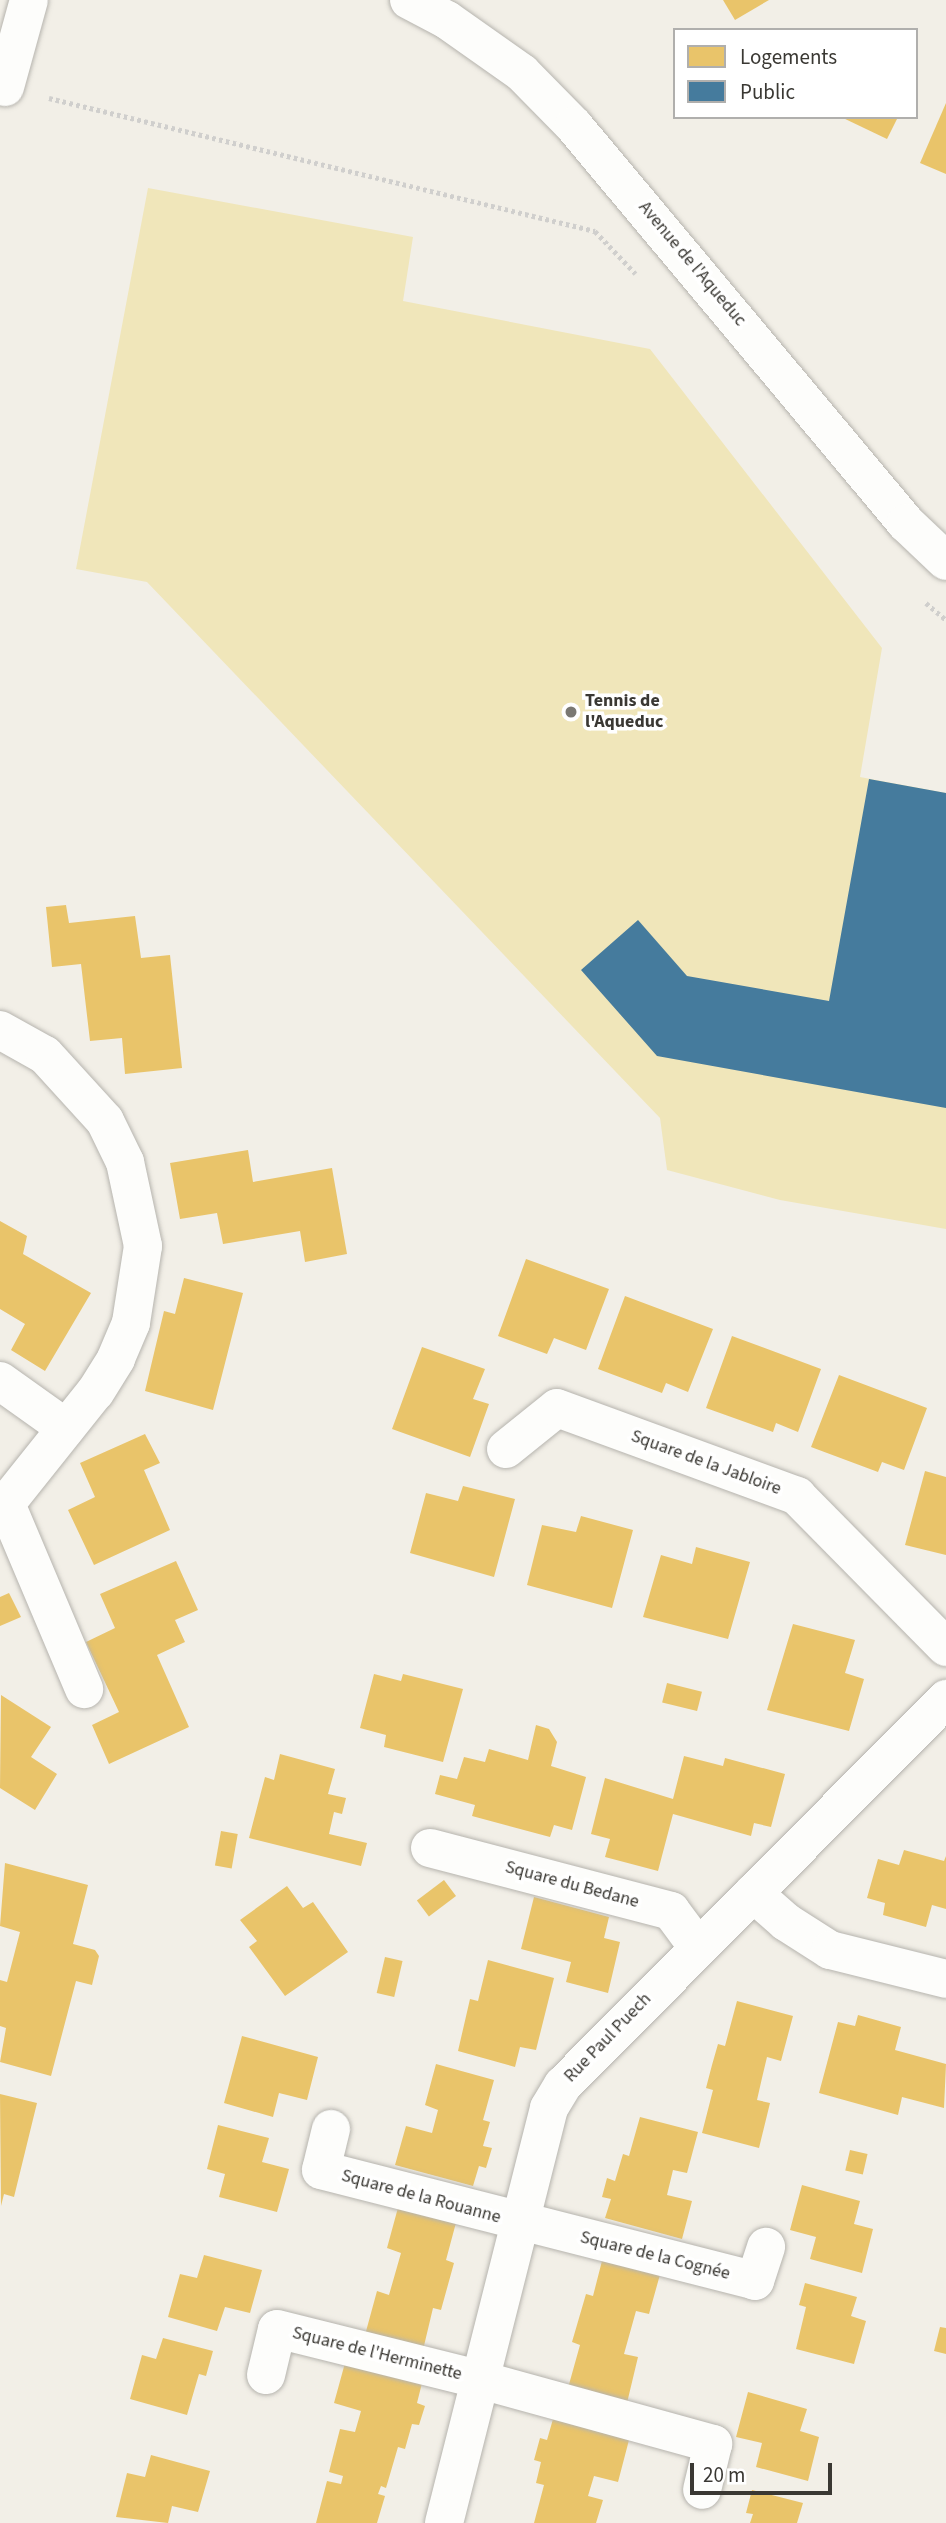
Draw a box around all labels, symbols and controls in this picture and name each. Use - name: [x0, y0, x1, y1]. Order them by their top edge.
- legend: [673, 28, 918, 119]
- text: Logements: [740, 42, 837, 72]
- text: Public: [740, 77, 795, 107]
- street label: Avenue de l'Aqueduc: [634, 197, 750, 331]
- place label: Tennis de l'Aqueduc: [585, 691, 663, 734]
- marker: Tennis de l'Aqueduc: [563, 704, 579, 720]
- street label: Square de la Jabloire: [628, 1426, 784, 1500]
- street label: Square du Bedane: [503, 1857, 641, 1913]
- street label: Rue Paul Puech: [560, 1989, 656, 2087]
- street label: Square de la Rouanne: [339, 2165, 503, 2229]
- street label: Square de la Cognée: [578, 2227, 732, 2285]
- street label: Square de l'Herminette: [290, 2322, 464, 2386]
- scale bar: [694, 2450, 836, 2494]
- text: 20 m: [703, 2460, 745, 2490]

